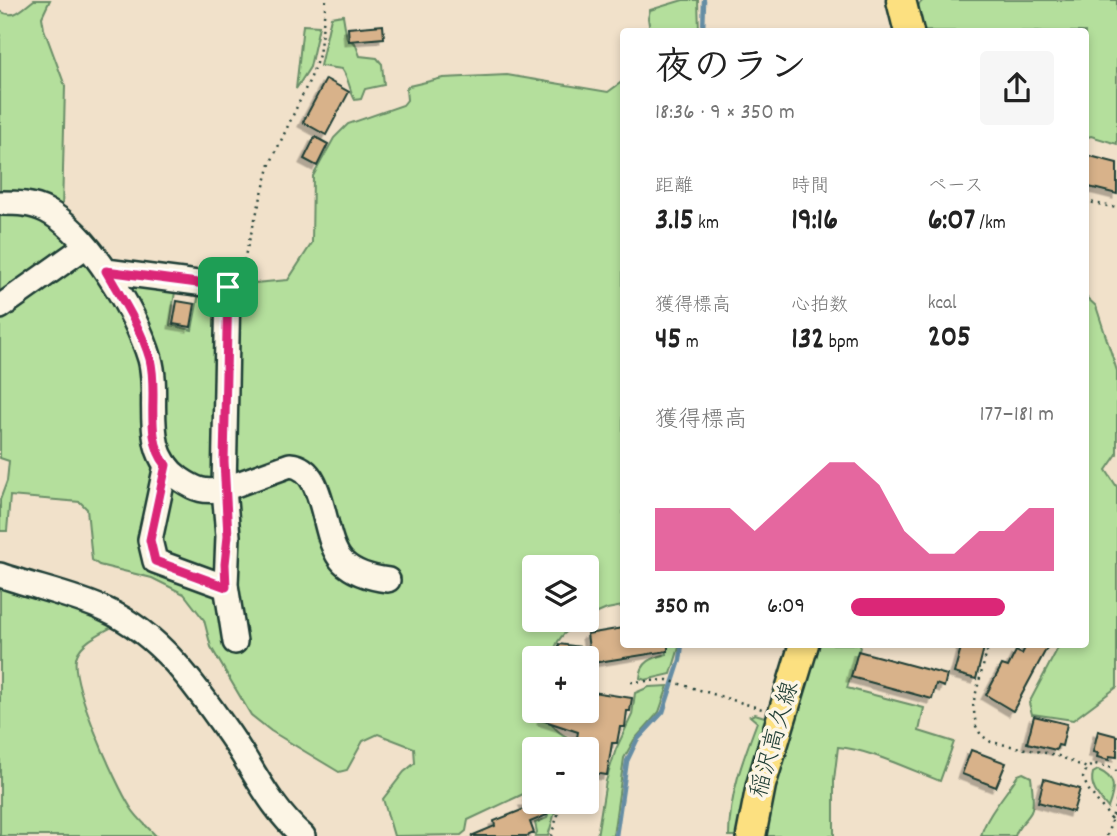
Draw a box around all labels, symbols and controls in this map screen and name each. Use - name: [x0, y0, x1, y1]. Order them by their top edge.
- text: 夜のラン: [655, 43, 807, 98]
- button: share: [980, 51, 1054, 125]
- text: 18:36 · 9 × 350 m: [655, 97, 795, 130]
- text: 距離: [655, 174, 693, 201]
- text: 時間: [791, 174, 829, 201]
- text: ペース: [928, 174, 984, 201]
- text: 3.15: [655, 201, 694, 244]
- text: 19:16: [791, 201, 838, 244]
- text: 6:07: [928, 201, 975, 244]
- text: km: [694, 211, 719, 238]
- text: /km: [975, 211, 1006, 238]
- pin: [198, 257, 258, 317]
- icon: arrive: [209, 268, 247, 306]
- text: kcal: [928, 291, 957, 318]
- text: 獲得標高: [655, 293, 731, 320]
- text: 心拍数: [791, 293, 848, 320]
- text: 205: [928, 318, 971, 361]
- text: 45: [655, 320, 681, 363]
- text: 132: [791, 320, 824, 363]
- text: m: [681, 330, 699, 357]
- text: bpm: [824, 330, 859, 357]
- text: 177–181 m: [980, 399, 1054, 432]
- text: 獲得標高: [655, 405, 747, 438]
- map controls: [522, 555, 599, 814]
- button: layers: [522, 555, 599, 632]
- text: 350 m: [655, 591, 709, 624]
- text: 6:09: [767, 591, 805, 624]
- button: +: [522, 646, 599, 723]
- street label: 稲沢高久線: [743, 678, 809, 802]
- button: −: [522, 737, 599, 814]

